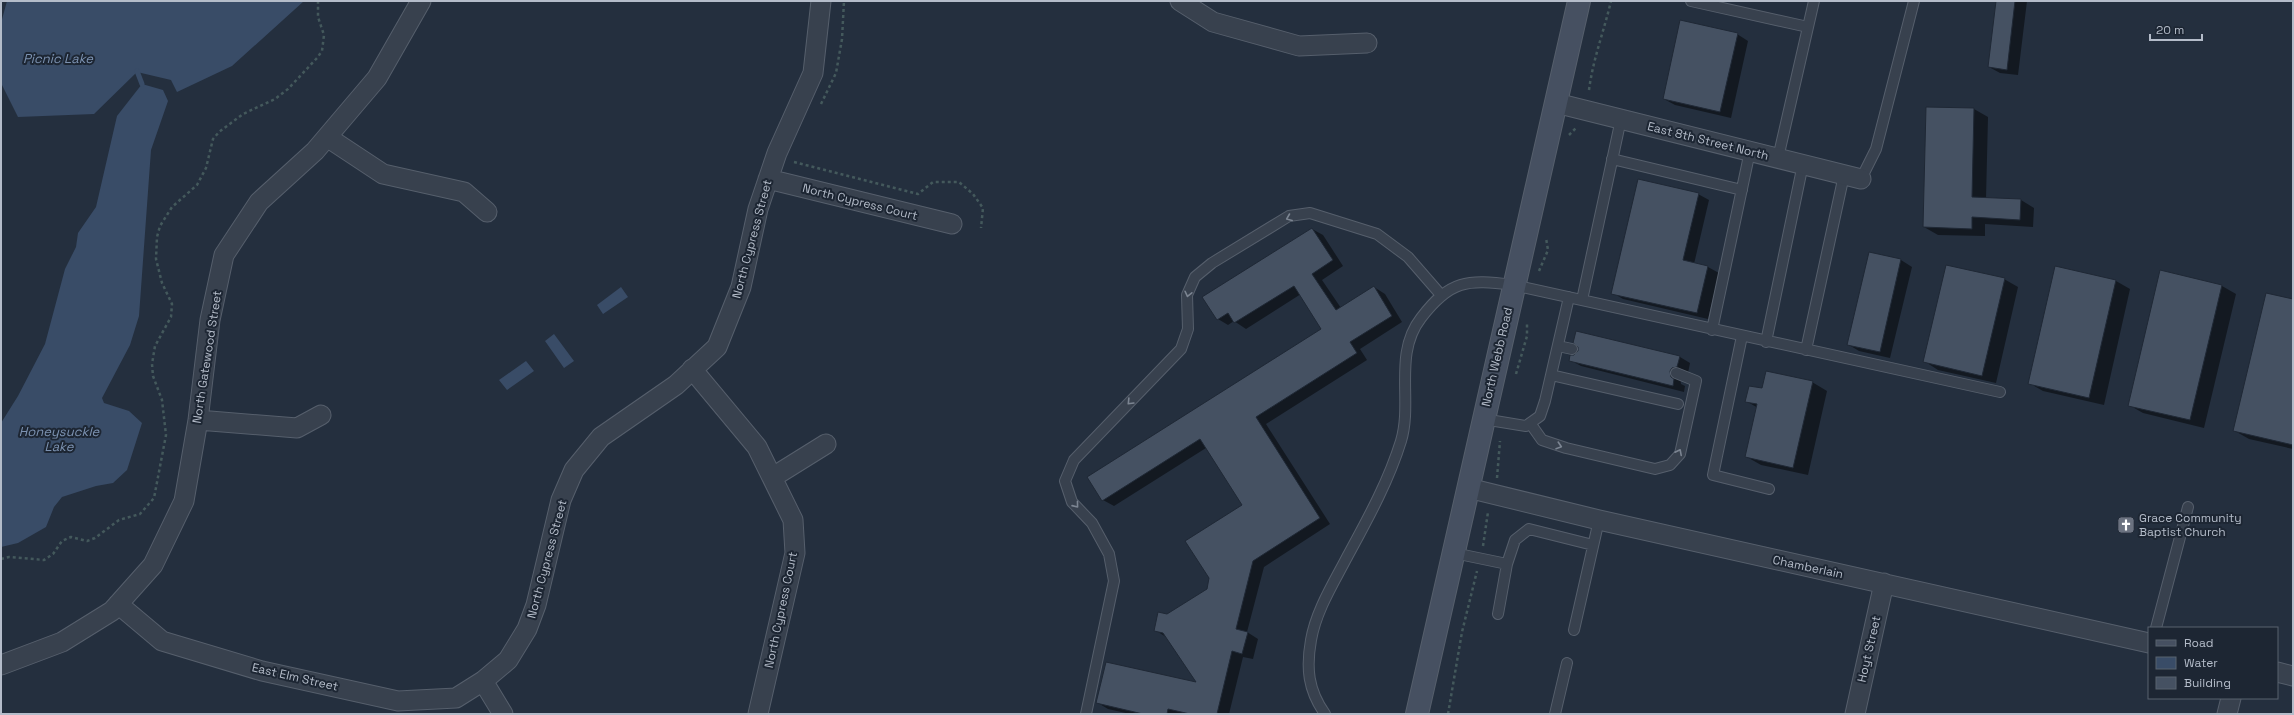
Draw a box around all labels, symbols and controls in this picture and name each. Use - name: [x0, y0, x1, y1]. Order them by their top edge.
- scale bar: [2150, 16, 2202, 42]
- text: 20 m: [2156, 22, 2184, 38]
- water label: Picnic Lake: [23, 50, 94, 67]
- street label: East 8th Street North: [1646, 118, 1770, 164]
- street label: North Cypress Street: [728, 178, 776, 300]
- street label: North Cypress Court: [801, 180, 919, 224]
- one-way arrow: [1285, 213, 1292, 221]
- street label: North Gatewood Street: [189, 289, 225, 425]
- one-way arrow: [1185, 291, 1193, 298]
- street label: North Webb Road: [1478, 306, 1516, 408]
- one-way arrow: [1127, 397, 1135, 405]
- water label: Honeysuckle Lake: [19, 423, 101, 455]
- one-way arrow: [1555, 441, 1562, 449]
- one-way arrow: [1674, 449, 1682, 457]
- street label: North Cypress Street: [523, 498, 571, 620]
- one-way arrow: [1071, 500, 1078, 508]
- place label: Grace Community Baptist Church: [2139, 510, 2242, 540]
- church icon: Grace Community Baptist Church: [2116, 515, 2136, 535]
- street label: North Cypress Court: [761, 550, 801, 670]
- street label: Chamberlain: [1771, 552, 1845, 582]
- street label: Hoyt Street: [1854, 614, 1884, 684]
- legend: [2148, 627, 2278, 699]
- text: Road: [2184, 635, 2213, 651]
- text: Water: [2184, 655, 2218, 671]
- street label: East Elm Street: [250, 659, 340, 695]
- text: Building: [2184, 675, 2231, 691]

